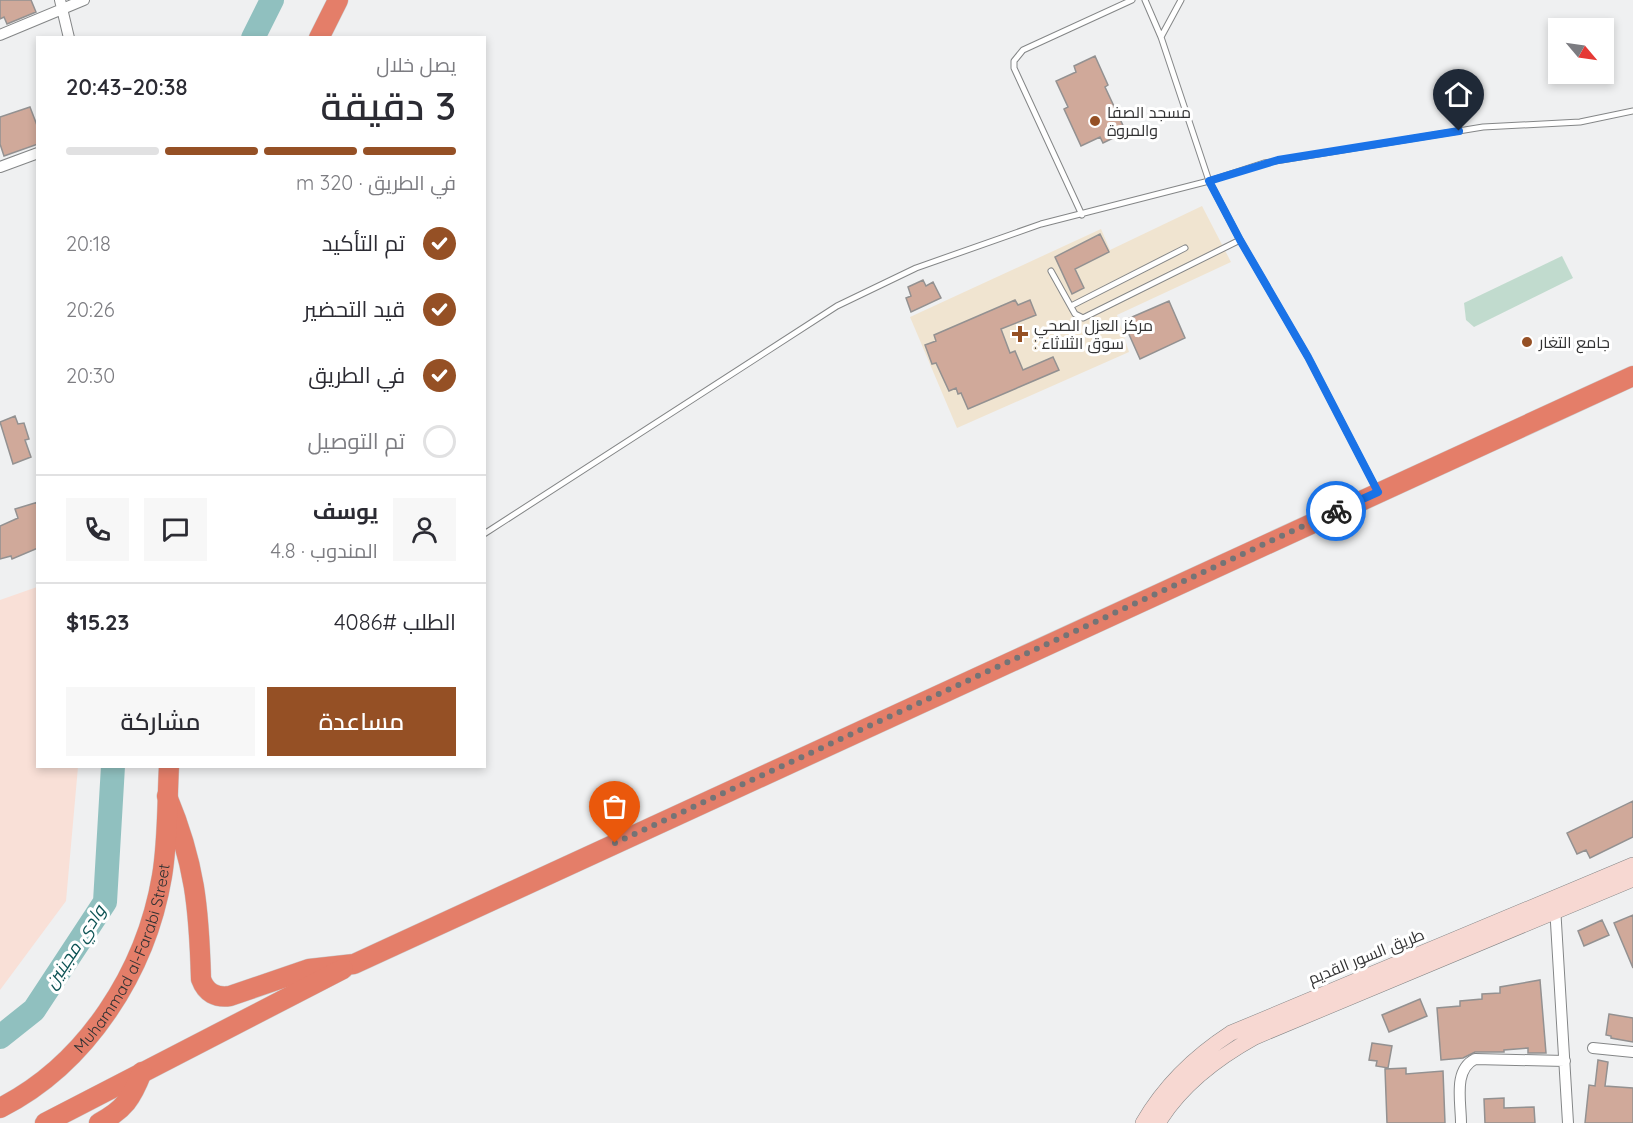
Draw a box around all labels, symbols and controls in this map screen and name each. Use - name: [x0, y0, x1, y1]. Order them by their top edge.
- north arrow: [1548, 18, 1614, 84]
- map controls: [1548, 18, 1614, 84]
- text: يصل خلال: [376, 52, 456, 77]
- pin: [1433, 69, 1484, 131]
- text: 20:38–20:43: [66, 73, 188, 101]
- icon: home: [1442, 78, 1475, 111]
- text: 3 دقيقة: [321, 81, 456, 130]
- place label: مسجد الصفا والمروة: [1107, 102, 1191, 140]
- marker: مسجد الصفا والمروة: [1088, 114, 1102, 128]
- text: في الطريق · 320 m: [296, 170, 456, 195]
- icon: check: [423, 227, 456, 260]
- text: تم التأكيد: [322, 229, 405, 257]
- text: 20:18: [66, 231, 111, 256]
- icon: check: [423, 293, 456, 326]
- text: قيد التحضير: [304, 295, 405, 323]
- text: 20:26: [66, 297, 115, 322]
- place label: مركز العزل الصحي : سوق الثلاثاء: [1034, 315, 1153, 354]
- marker: مركز العزل الصحي : سوق الثلاثاء: [1011, 325, 1029, 343]
- place label: جامع التغار: [1538, 332, 1610, 354]
- marker: جامع التغار: [1520, 335, 1534, 349]
- icon: check: [423, 359, 456, 392]
- text: في الطريق: [308, 361, 405, 389]
- text: 20:30: [66, 363, 115, 388]
- text: تم التوصيل: [308, 427, 405, 455]
- courier: [1306, 481, 1366, 541]
- icon: bike: [1320, 495, 1353, 528]
- text: يوسف: [313, 497, 378, 525]
- button: phone: [66, 498, 129, 561]
- button: chat: [144, 498, 207, 561]
- button: person: [393, 498, 456, 561]
- text: المندوب · 4.8: [271, 538, 378, 563]
- text: $15.23: [66, 608, 129, 636]
- text: الطلب #4086: [334, 608, 456, 636]
- button: مشاركة: [66, 687, 255, 756]
- button: مساعدة: [267, 687, 456, 756]
- pin: [589, 781, 640, 843]
- icon: bag: [598, 790, 631, 823]
- street label: Muhammad al-Farabi Street: [69, 862, 174, 1057]
- water label: وادي مجينين: [39, 900, 113, 995]
- street label: طريق السور القديم: [1305, 924, 1428, 990]

